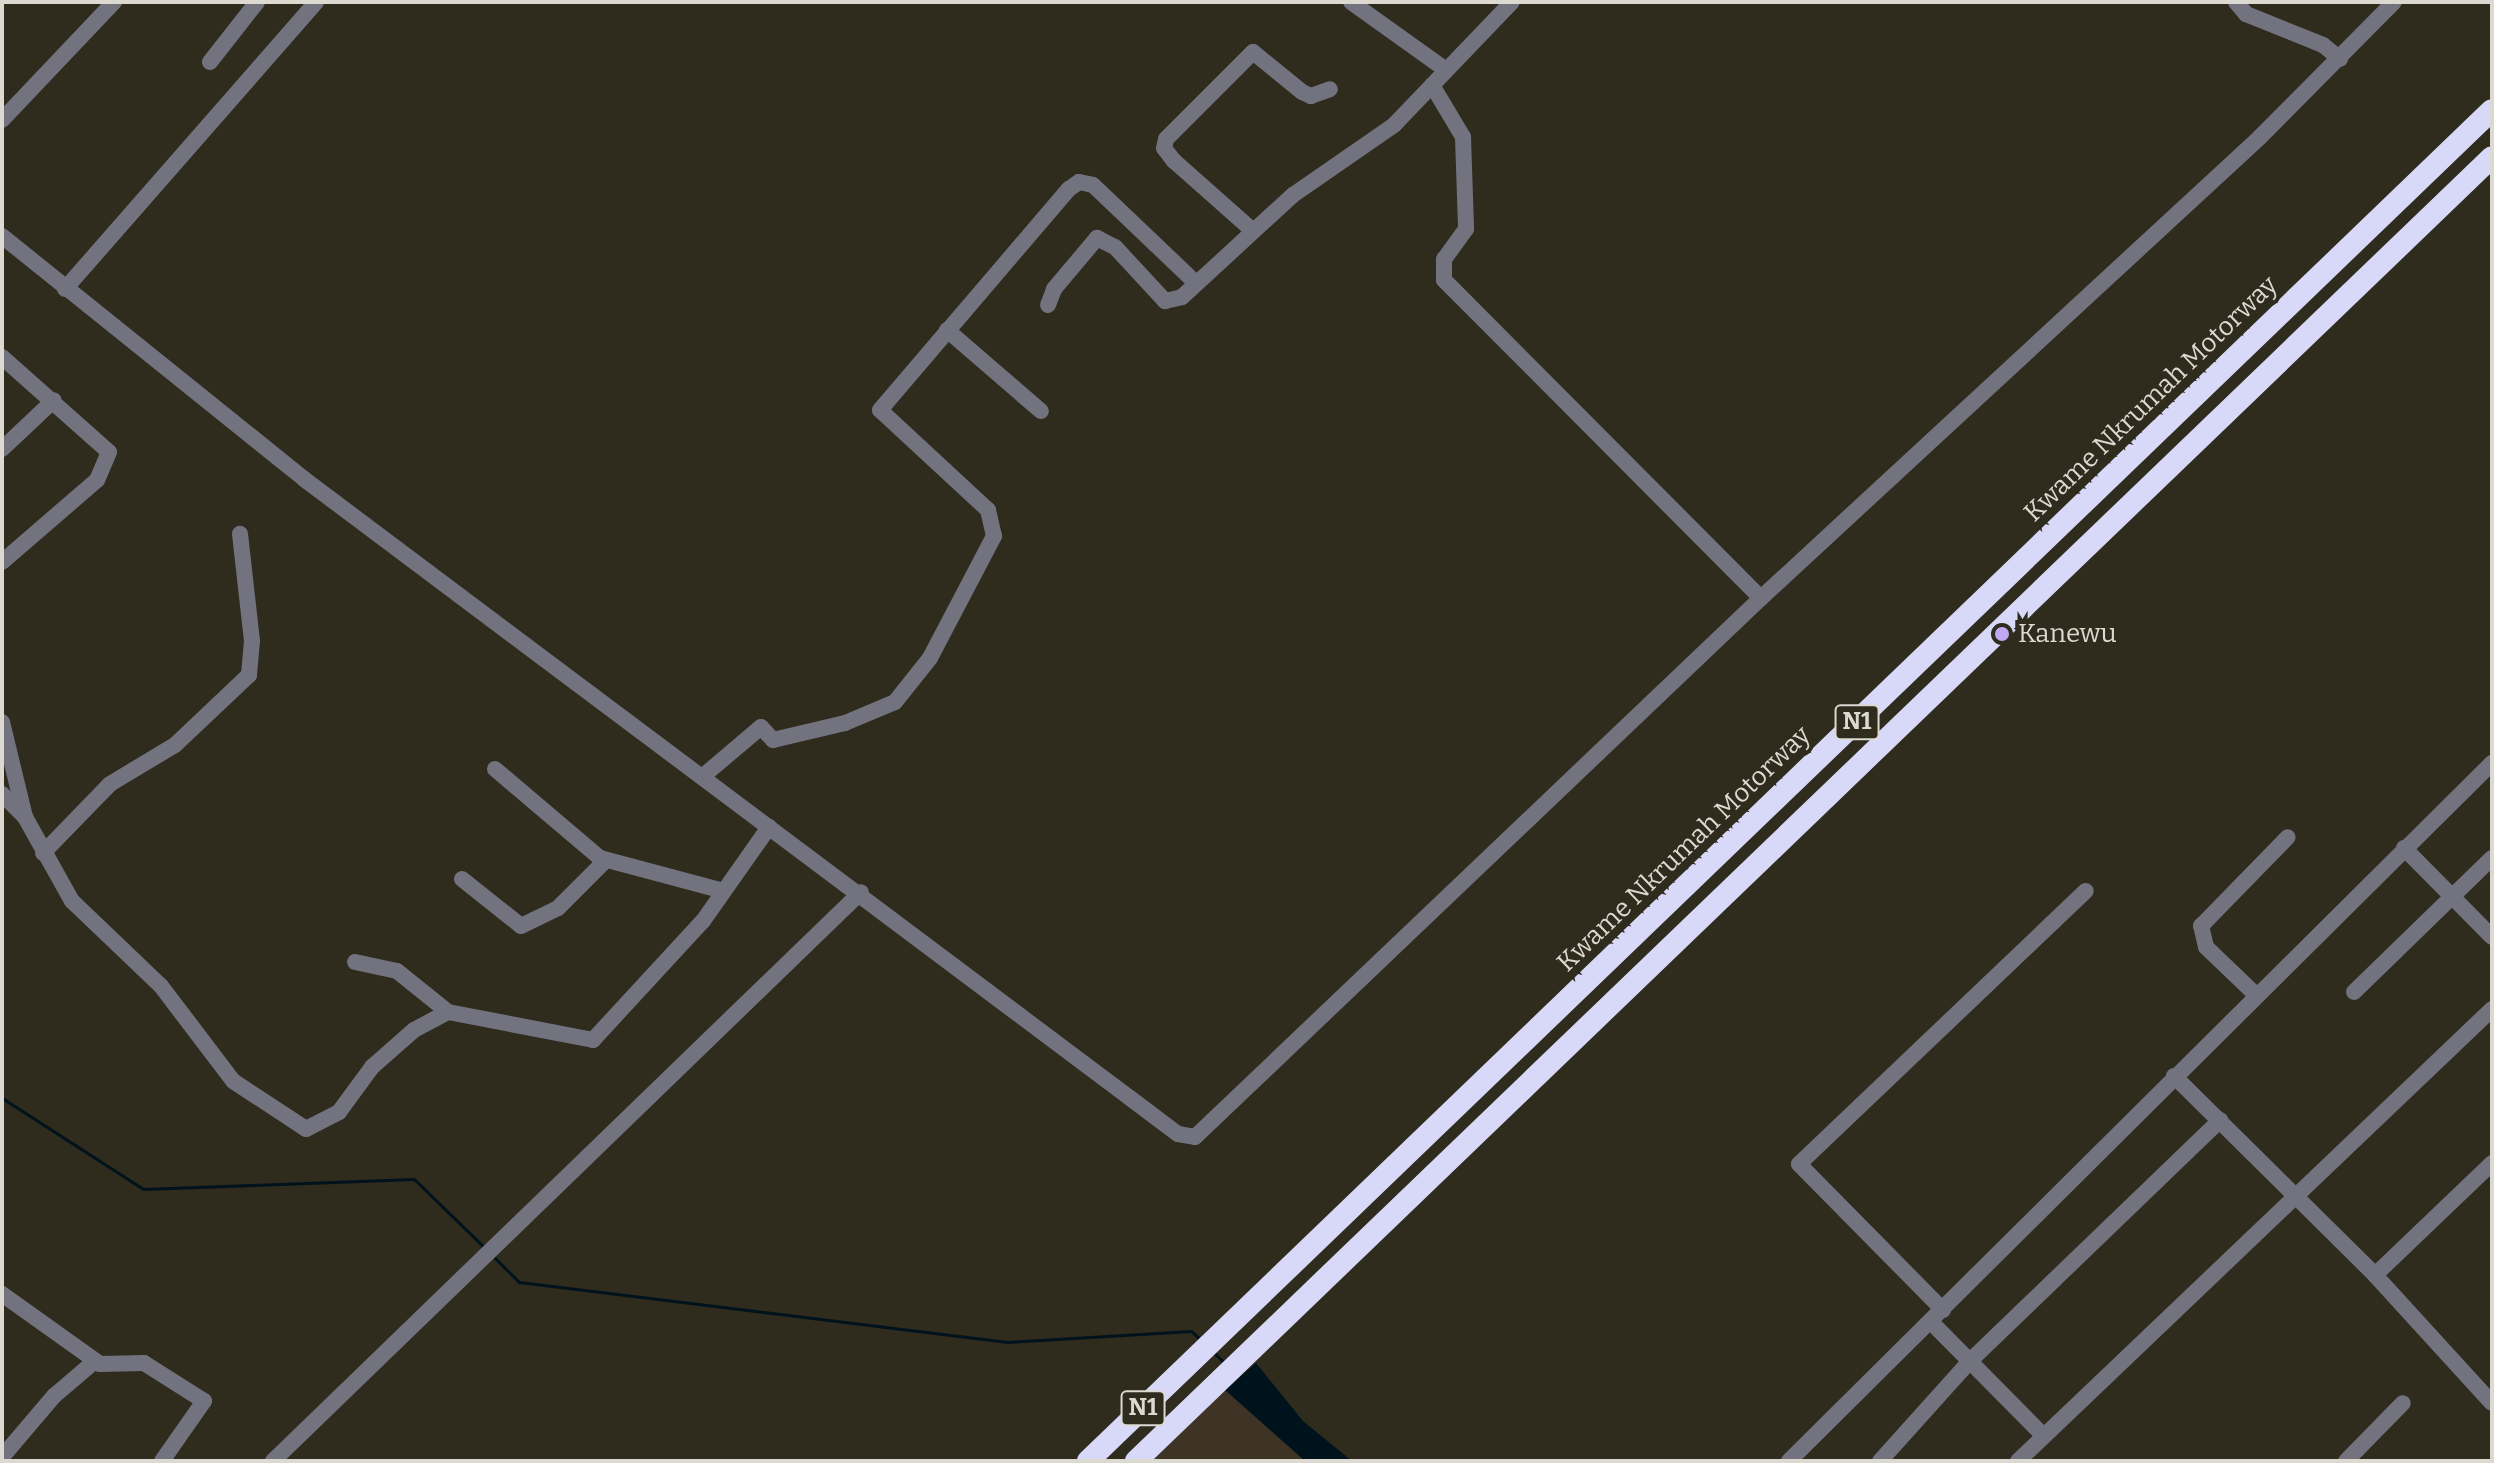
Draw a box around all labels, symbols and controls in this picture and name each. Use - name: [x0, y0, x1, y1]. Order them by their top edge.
- street label: Kwame Nkrumah Motorway: [2018, 270, 2284, 528]
- place label: Kanewu: [2018, 618, 2117, 650]
- marker: Kanewu: [1993, 625, 2011, 643]
- road number: N1: [1833, 702, 1881, 742]
- street label: Kwame Nkrumah Motorway: [1551, 720, 1817, 978]
- road number: N1: [1119, 1388, 1167, 1428]

